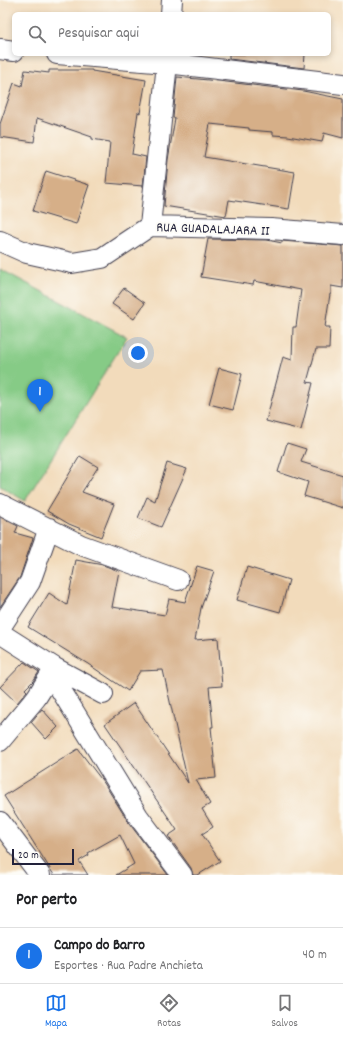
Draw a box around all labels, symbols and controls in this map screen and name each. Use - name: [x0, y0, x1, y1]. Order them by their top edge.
- search box: [12, 12, 331, 56]
- icon: search: [26, 23, 48, 45]
- text: Pesquisar aqui: [58, 23, 139, 45]
- street label: RUA GUADALAJARA II: [156, 218, 270, 242]
- your location: [128, 343, 148, 363]
- pin: 1: [27, 379, 53, 412]
- scale bar: [12, 847, 74, 866]
- text: 20 m: [18, 848, 39, 864]
- text: Por perto: [16, 889, 77, 913]
- text: Campo do Barro: [54, 935, 145, 957]
- text: 1: [28, 946, 30, 965]
- text: 40 m: [303, 946, 327, 965]
- text: Esportes · Rua Padre Anchieta: [54, 957, 203, 976]
- tab: Mapa: [45, 992, 67, 1032]
- tab: Rotas: [157, 992, 181, 1032]
- tab: Salvos: [271, 992, 298, 1032]

